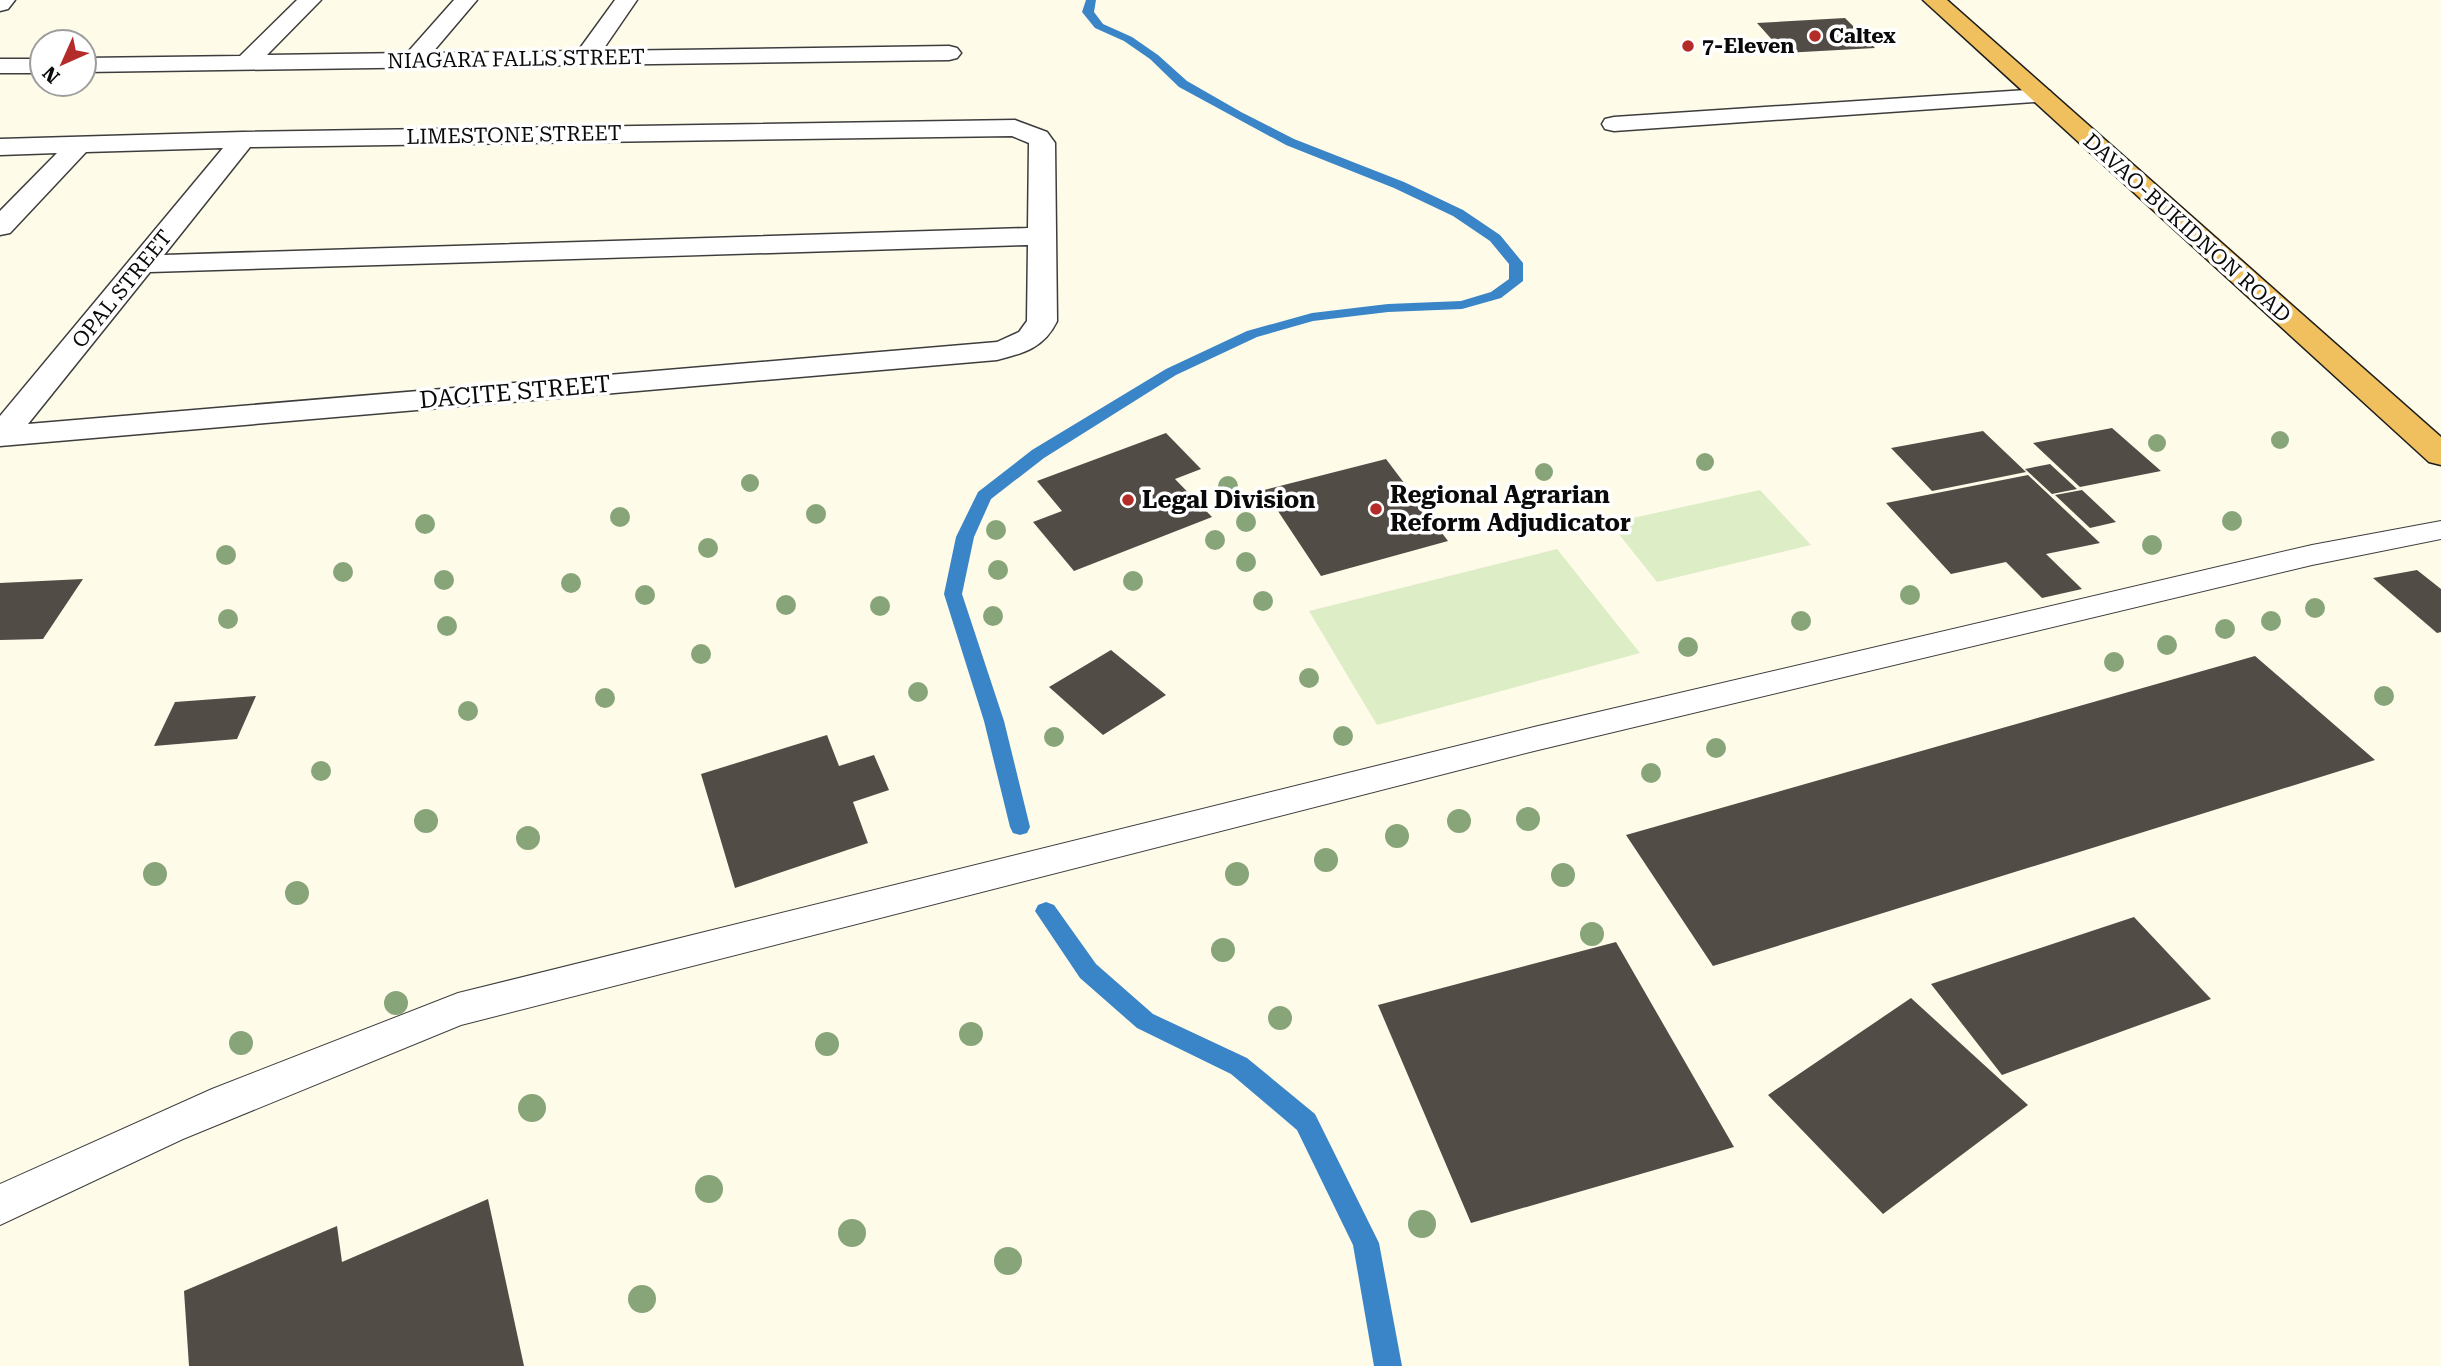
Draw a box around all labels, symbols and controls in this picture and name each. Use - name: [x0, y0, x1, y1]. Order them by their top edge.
- place label: Caltex: [1829, 24, 1896, 48]
- north arrow: [28, 28, 98, 98]
- marker: Caltex: [1807, 28, 1823, 44]
- place label: 7-Eleven: [1702, 34, 1794, 58]
- marker: 7-Eleven: [1680, 38, 1696, 54]
- street label: NIAGARA FALLS STREET: [387, 45, 645, 73]
- text: N: [38, 61, 65, 88]
- street label: LIMESTONE STREET: [406, 121, 622, 149]
- street label: DAVAO-BUKIDNON ROAD: [2079, 129, 2295, 327]
- street label: OPAL STREET: [67, 225, 177, 353]
- street label: DACITE STREET: [418, 370, 612, 414]
- place label: Regional Agrarian Reform Adjudicator: [1390, 481, 1631, 537]
- place label: Legal Division: [1142, 486, 1315, 514]
- marker: Legal Division: [1120, 492, 1136, 508]
- marker: Regional Agrarian Reform Adjudicator: [1368, 501, 1384, 517]

